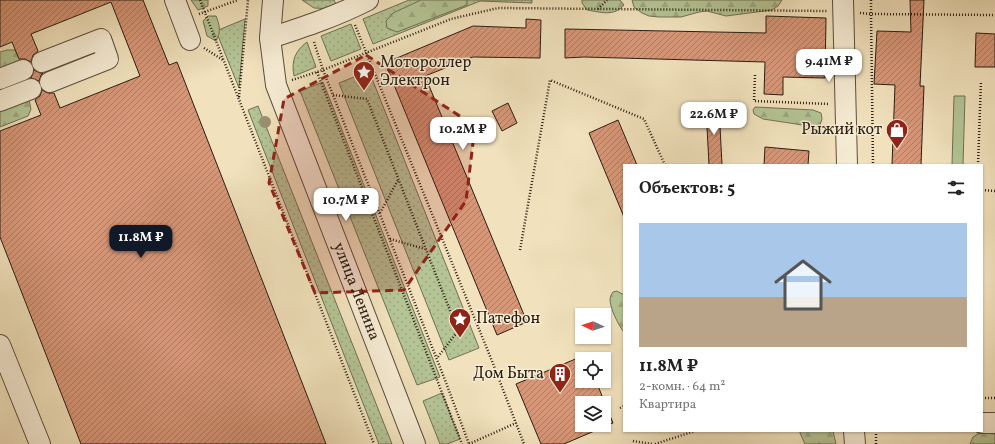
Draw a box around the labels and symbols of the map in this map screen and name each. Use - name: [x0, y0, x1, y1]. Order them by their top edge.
- pin: 9.41M ₽: [792, 49, 866, 83]
- place label: Мотороллер Электрон: [380, 52, 471, 92]
- place icon: Мотороллер Электрон: [351, 59, 377, 92]
- pin: 22.6M ₽: [677, 102, 751, 136]
- pin: 10.2M ₽: [426, 117, 500, 151]
- shop icon: Рыжий кот: [884, 117, 910, 150]
- place label: Рыжий кот: [801, 119, 882, 141]
- pin: 10.7M ₽: [309, 188, 383, 222]
- pin: 11.8M ₽: [104, 225, 178, 259]
- street label: улица Ленина: [327, 239, 385, 344]
- place icon: Патефон: [447, 306, 473, 339]
- place label: Патефон: [476, 308, 540, 330]
- north arrow: [575, 308, 611, 344]
- building icon: Дом Быта: [547, 361, 573, 394]
- place label: Дом Быта: [473, 363, 544, 385]

